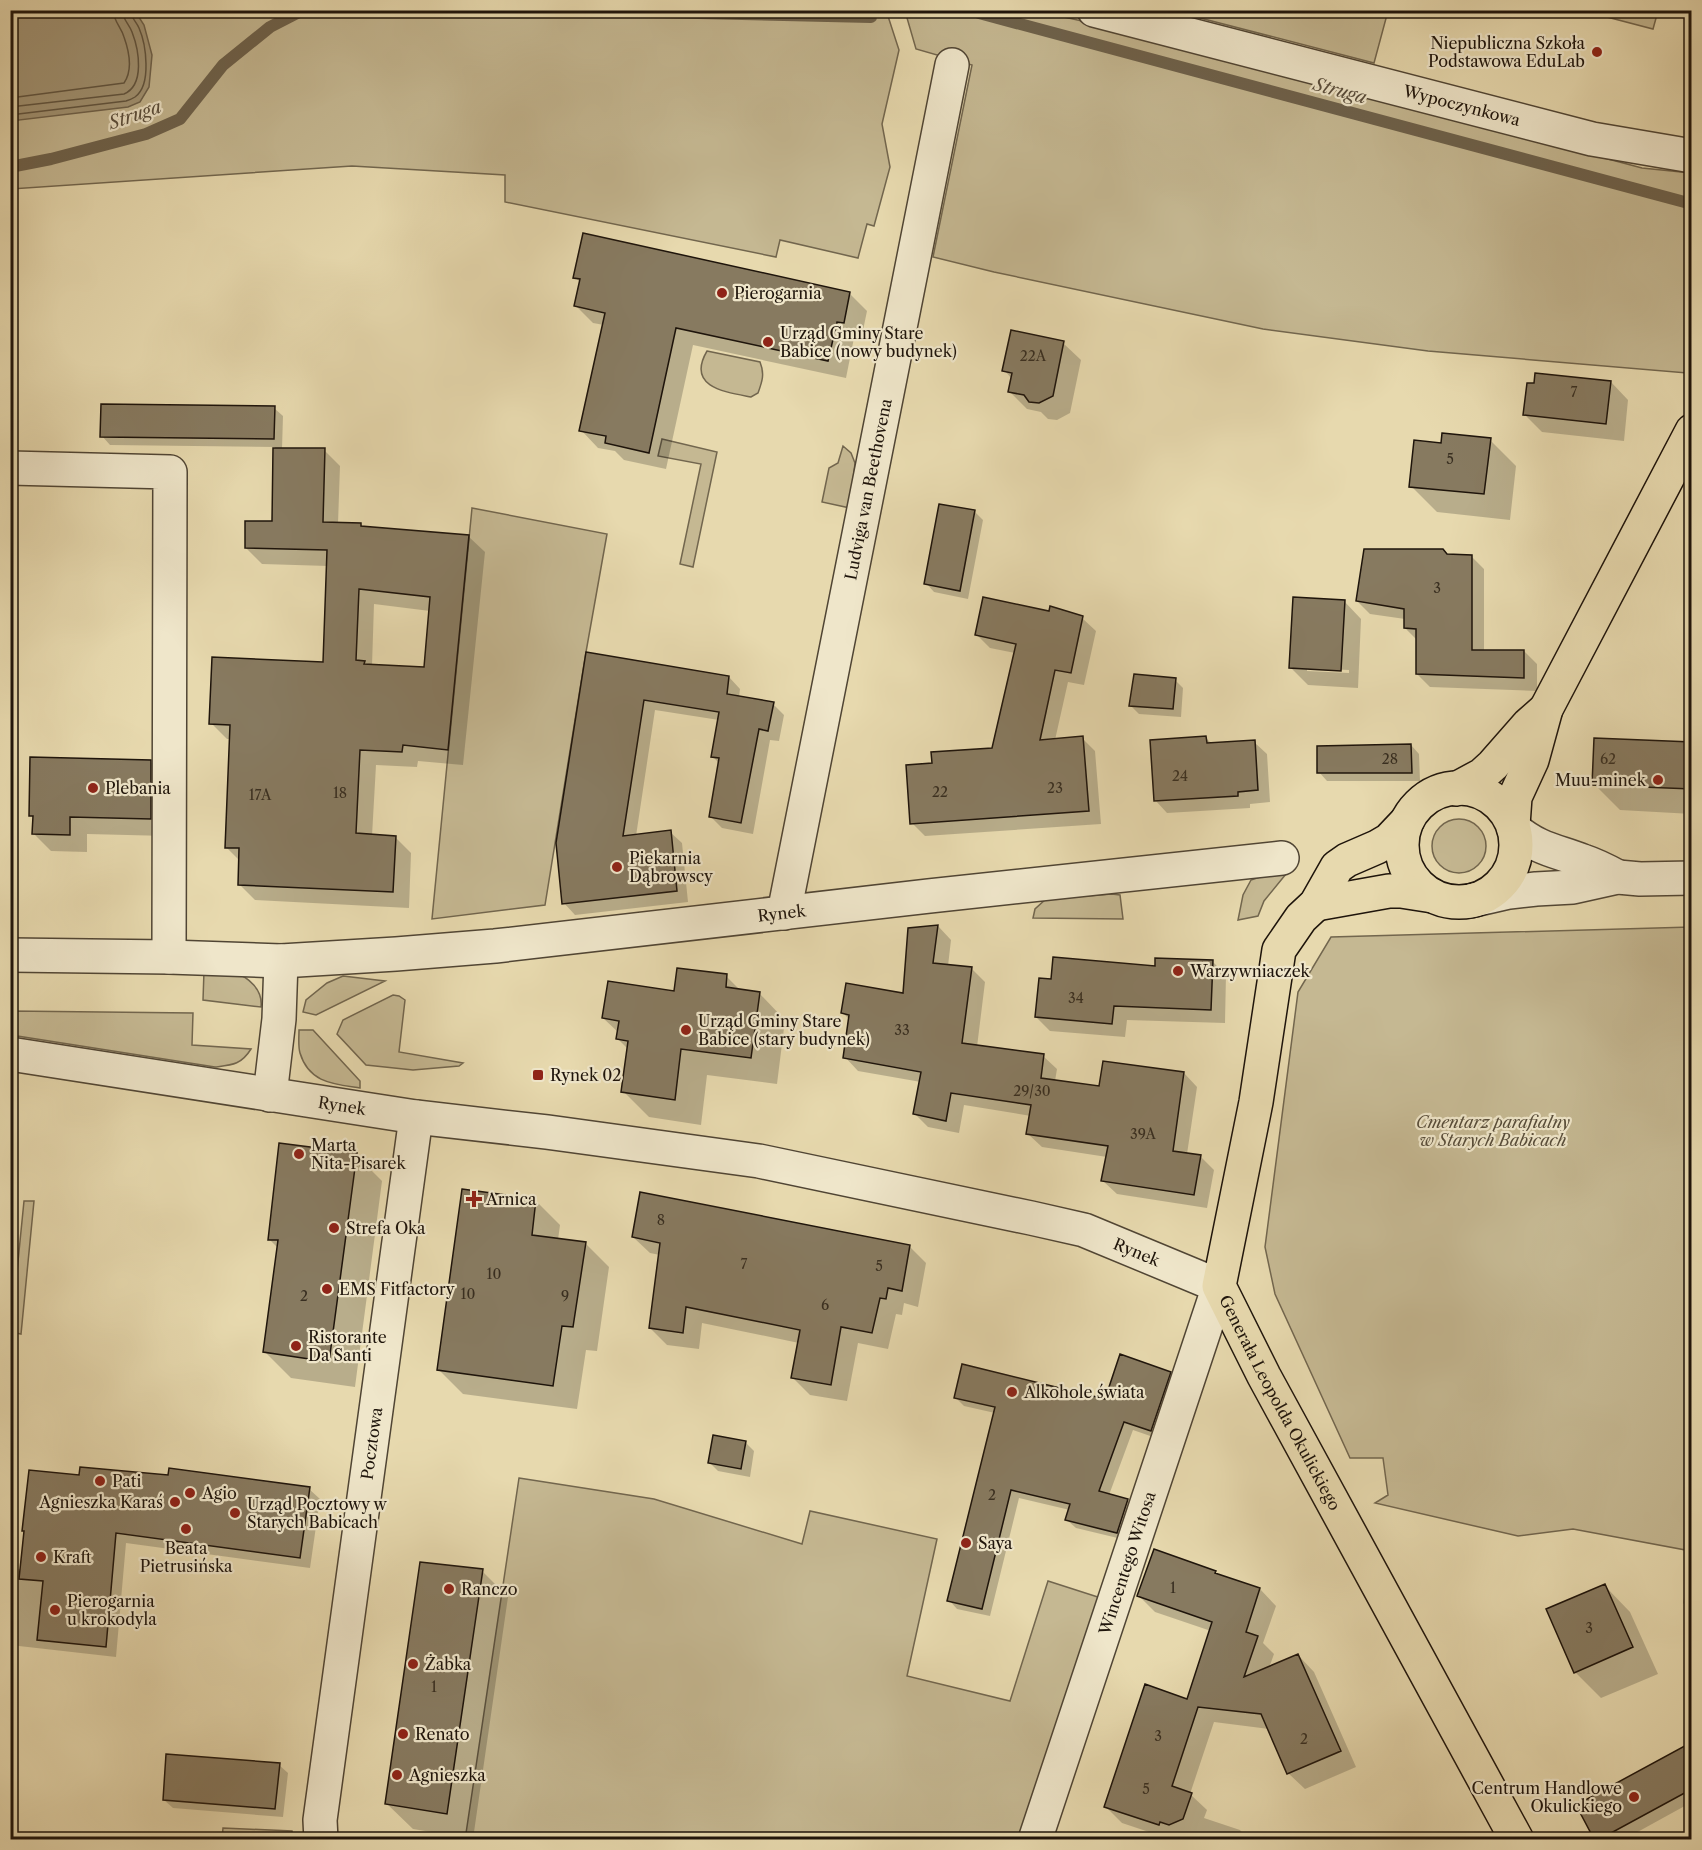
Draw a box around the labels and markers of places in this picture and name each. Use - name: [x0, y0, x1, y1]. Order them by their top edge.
- place label: Niepubliczna Szkoła Podstawowa EduLab: [1428, 33, 1586, 71]
- marker: Niepubliczna Szkoła Podstawowa EduLab: [1590, 45, 1604, 59]
- place label: Pierogarnia: [734, 283, 822, 303]
- marker: Pierogarnia: [715, 286, 729, 300]
- place label: Urząd Gminy Stare Babice (nowy budynek): [780, 323, 957, 361]
- marker: Urząd Gminy Stare Babice (nowy budynek): [761, 335, 775, 349]
- place label: Muu-minek: [1555, 770, 1647, 790]
- marker: Muu-minek: [1651, 773, 1665, 787]
- place label: Plebania: [105, 778, 171, 798]
- marker: Plebania: [86, 781, 100, 795]
- place label: Piekarnia Dąbrowscy: [629, 848, 714, 886]
- marker: Piekarnia Dąbrowscy: [610, 860, 624, 874]
- place label: Warzywniaczek: [1189, 961, 1311, 981]
- marker: Warzywniaczek: [1171, 964, 1185, 978]
- place label: Urząd Gminy Stare Babice (stary budynek): [698, 1011, 870, 1049]
- marker: Urząd Gminy Stare Babice (stary budynek): [679, 1023, 693, 1037]
- place label: Rynek 02: [550, 1065, 622, 1085]
- marker: Rynek 02: [531, 1068, 545, 1082]
- place label: Marta Nita-Pisarek: [311, 1135, 407, 1173]
- marker: Marta Nita-Pisarek: [292, 1147, 306, 1161]
- place label: Arnica: [485, 1189, 537, 1209]
- marker: Arnica: [467, 1192, 481, 1206]
- place label: Strefa Oka: [346, 1218, 426, 1238]
- marker: Strefa Oka: [327, 1221, 341, 1235]
- place label: EMS Fitfactory: [339, 1279, 456, 1299]
- marker: EMS Fitfactory: [320, 1282, 334, 1296]
- place label: Ristorante Da Santi: [308, 1327, 387, 1365]
- marker: Ristorante Da Santi: [289, 1339, 303, 1353]
- place label: Alkohole świata: [1023, 1382, 1145, 1402]
- marker: Alkohole świata: [1005, 1385, 1019, 1399]
- place label: Pati: [112, 1471, 141, 1491]
- marker: Pati: [93, 1474, 107, 1488]
- place label: Agio: [201, 1483, 237, 1503]
- marker: Agio: [183, 1486, 197, 1500]
- place label: Agnieszka Karaś: [38, 1492, 163, 1512]
- place label: Urząd Pocztowy w Starych Babicach: [247, 1494, 387, 1532]
- marker: Agnieszka Karaś: [168, 1495, 182, 1509]
- marker: Urząd Pocztowy w Starych Babicach: [228, 1506, 242, 1520]
- marker: Beata Pietrusińska: [179, 1522, 193, 1536]
- place label: Saya: [978, 1533, 1013, 1553]
- marker: Saya: [959, 1536, 973, 1550]
- place label: Beata Pietrusińska: [140, 1538, 233, 1576]
- place label: Kraft: [53, 1547, 92, 1567]
- marker: Kraft: [34, 1550, 48, 1564]
- place label: Ranczo: [461, 1579, 518, 1599]
- marker: Ranczo: [442, 1582, 456, 1596]
- place label: Pierogarnia u krokodyla: [67, 1591, 157, 1629]
- marker: Pierogarnia u krokodyla: [48, 1603, 62, 1617]
- place label: Żabka: [425, 1654, 472, 1674]
- marker: Żabka: [406, 1657, 420, 1671]
- place label: Renato: [415, 1724, 470, 1744]
- marker: Renato: [396, 1727, 410, 1741]
- place label: Agnieszka: [408, 1765, 486, 1785]
- marker: Agnieszka: [390, 1768, 404, 1782]
- place label: Centrum Handlowe Okulickiego: [1472, 1778, 1622, 1816]
- marker: Centrum Handlowe Okulickiego: [1627, 1790, 1641, 1804]

